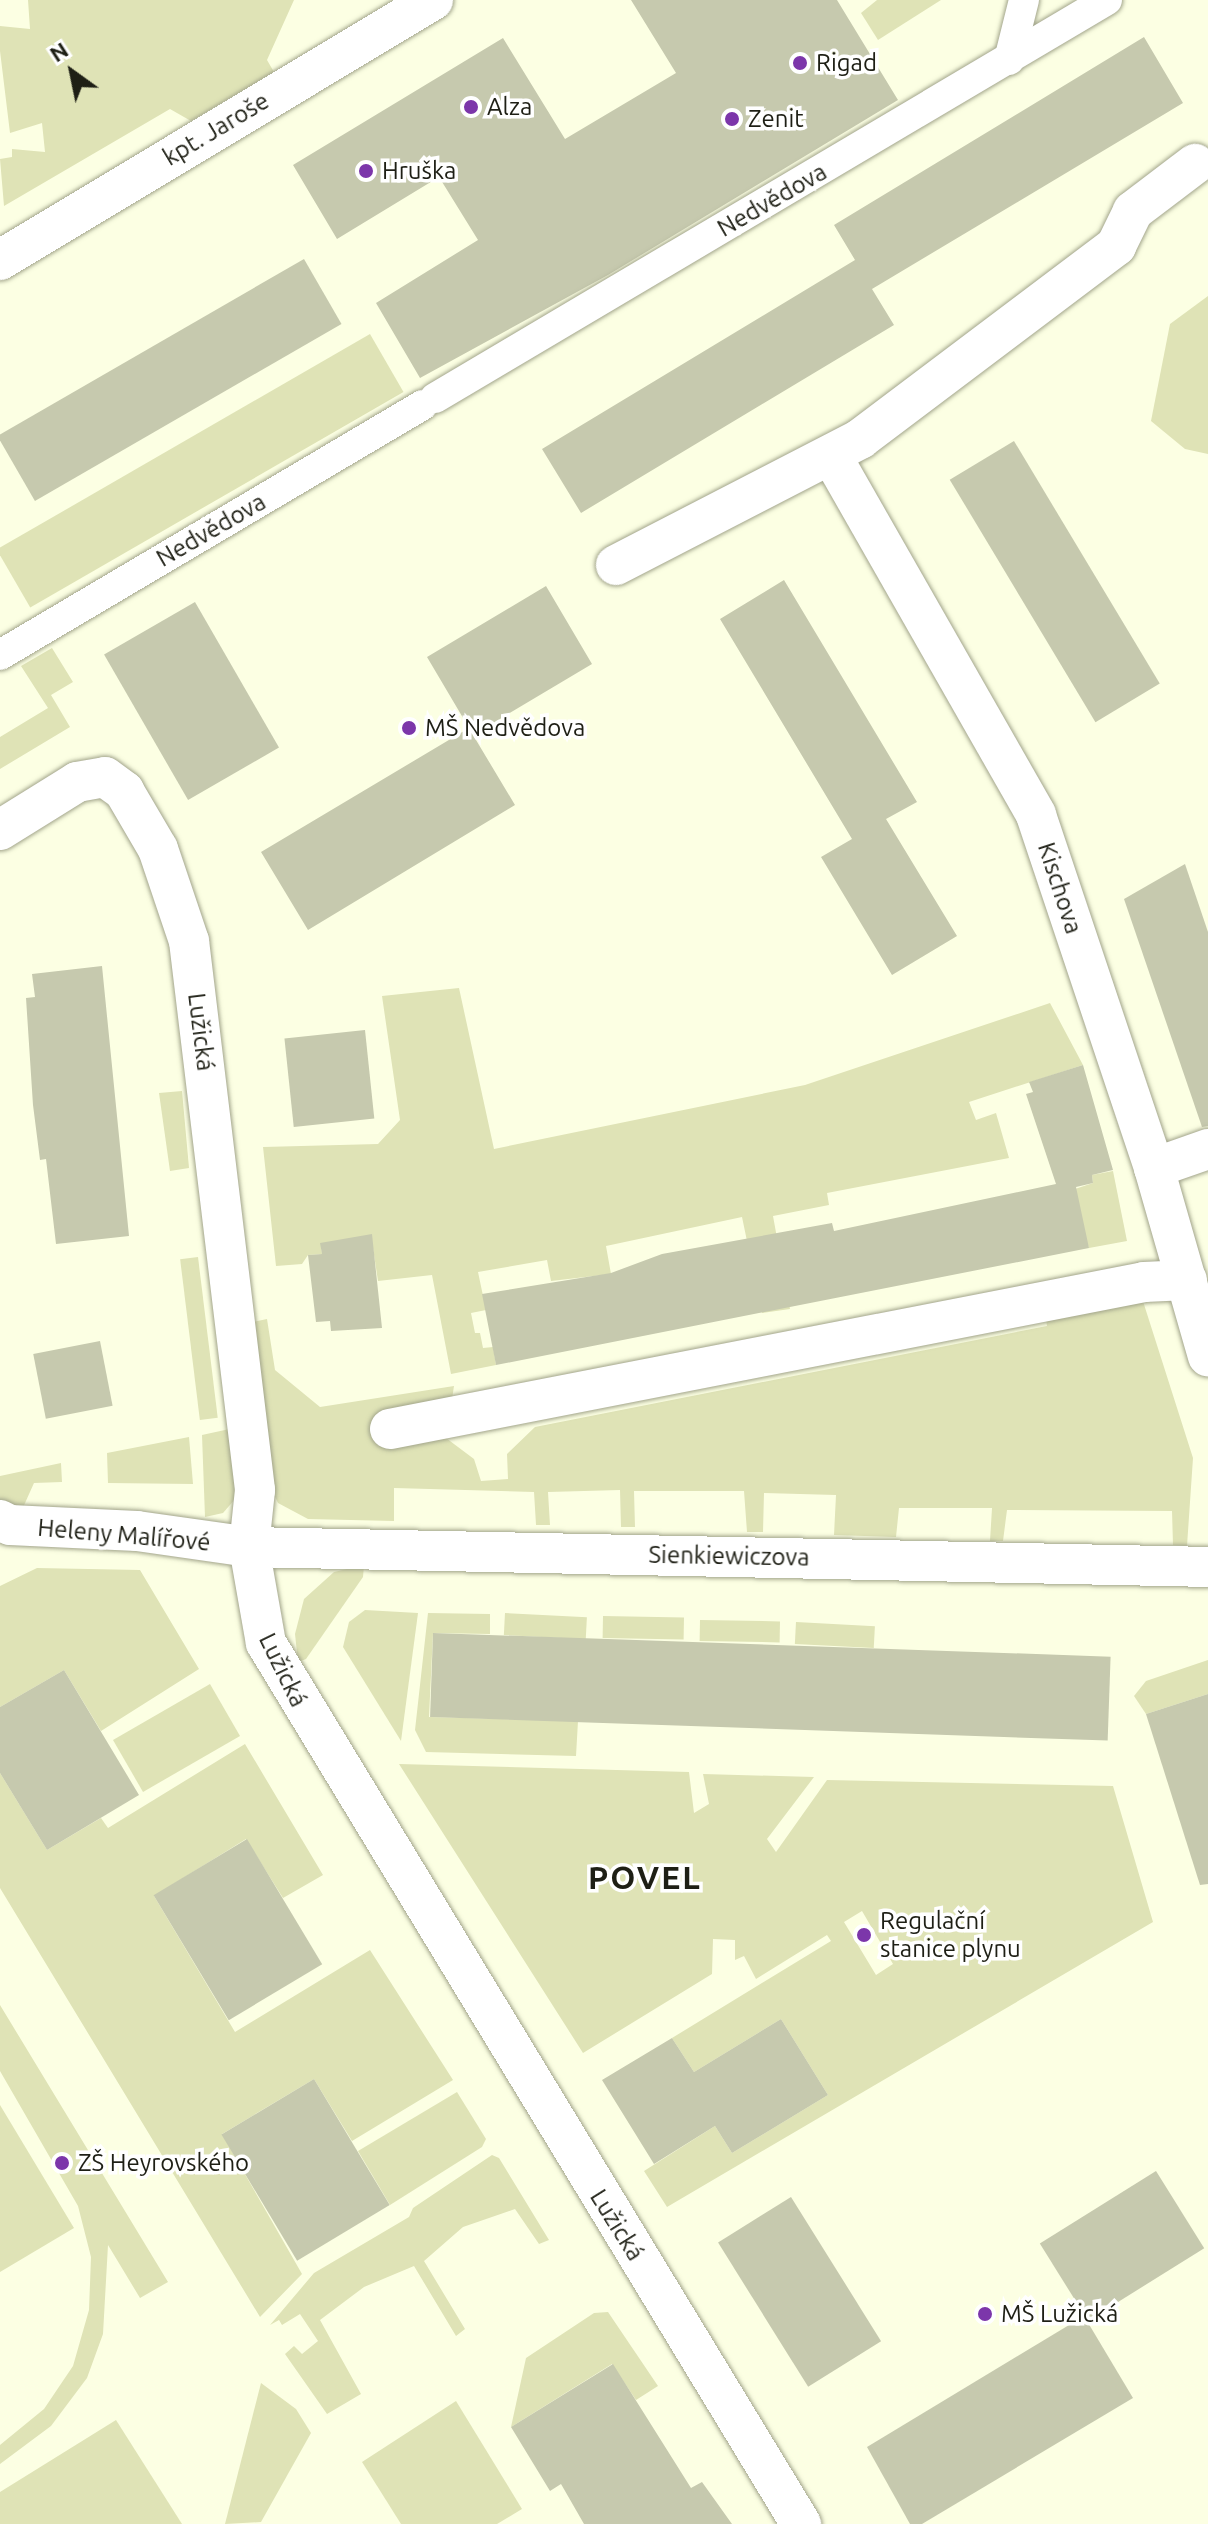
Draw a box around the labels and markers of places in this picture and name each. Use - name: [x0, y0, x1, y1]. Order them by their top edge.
- place label: Rigad: [816, 49, 877, 77]
- marker: Rigad: [791, 54, 809, 72]
- place label: Alza: [487, 93, 532, 121]
- marker: Alza: [462, 98, 480, 116]
- place label: Zenit: [748, 105, 804, 133]
- marker: Zenit: [723, 110, 741, 128]
- place label: Hruška: [382, 157, 456, 185]
- marker: Hruška: [357, 162, 375, 180]
- place label: MŠ Nedvědova: [425, 714, 585, 742]
- marker: MŠ Nedvědova: [400, 719, 418, 737]
- place label: Regulační stanice plynu: [880, 1907, 1021, 1963]
- marker: Regulační stanice plynu: [855, 1926, 873, 1944]
- place label: ZŠ Heyrovského: [78, 2149, 249, 2177]
- marker: ZŠ Heyrovského: [53, 2154, 71, 2172]
- place label: MŠ Lužická: [1001, 2300, 1118, 2328]
- marker: MŠ Lužická: [976, 2305, 994, 2323]

